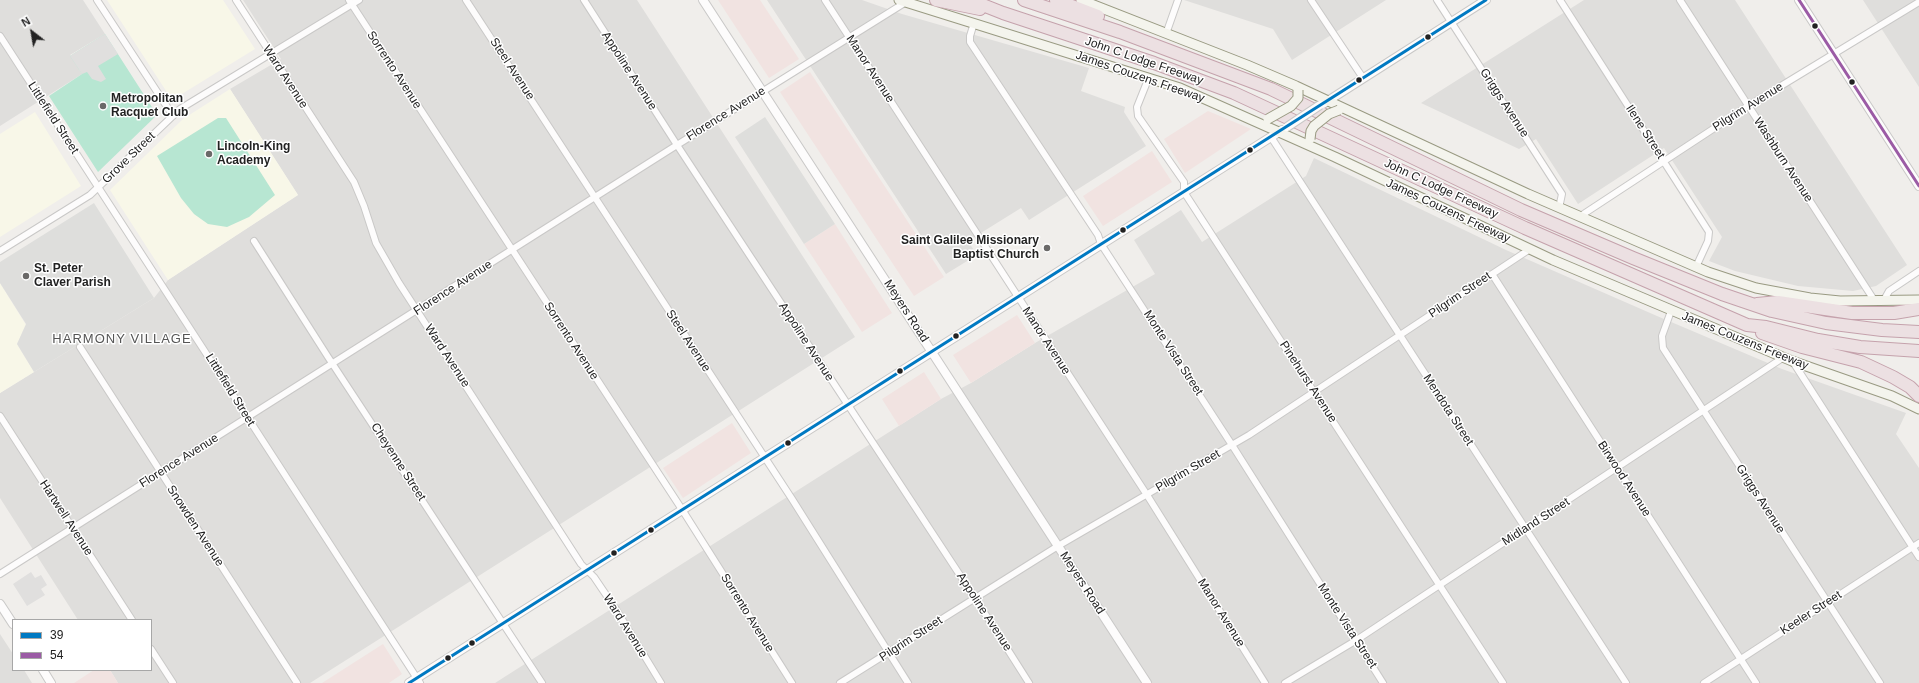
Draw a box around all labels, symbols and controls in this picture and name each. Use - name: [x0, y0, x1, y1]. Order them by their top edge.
- north arrow: [12, 12, 52, 52]
- text: N: [19, 15, 32, 29]
- unlabelled marker: [1810, 21, 1820, 31]
- street label: Sorrento Avenue: [363, 28, 425, 112]
- street label: Appoline Avenue: [598, 29, 660, 113]
- street label: Manor Avenue: [843, 32, 897, 106]
- unlabelled marker: [1423, 32, 1433, 42]
- street label: John C Lodge Freeway: [1083, 34, 1205, 88]
- street label: Steel Avenue: [487, 35, 537, 103]
- street label: Ward Avenue: [259, 43, 311, 111]
- street label: James Couzens Freeway: [1074, 48, 1206, 106]
- street label: Griggs Avenue: [1476, 66, 1532, 140]
- unlabelled marker: [1354, 75, 1364, 85]
- unlabelled marker: [1847, 77, 1857, 87]
- street label: Littlefield Street: [24, 79, 82, 157]
- street label: Pilgrim Avenue: [1710, 80, 1786, 134]
- street label: Florence Avenue: [684, 84, 768, 144]
- place label: Metropolitan Racquet Club: [111, 92, 188, 120]
- marker: Metropolitan Racquet Club: [98, 101, 108, 111]
- street label: Ilene Street: [1622, 102, 1668, 162]
- street label: Washburn Avenue: [1750, 115, 1816, 205]
- street label: Grove Street: [100, 129, 158, 187]
- place label: Lincoln-King Academy: [217, 140, 290, 168]
- unlabelled marker: [1245, 145, 1255, 155]
- marker: Lincoln-King Academy: [204, 149, 214, 159]
- street label: John C Lodge Freeway: [1382, 156, 1500, 222]
- street label: James Couzens Freeway: [1384, 176, 1512, 246]
- unlabelled marker: [1118, 225, 1128, 235]
- place label: Saint Galilee Missionary Baptist Church: [901, 234, 1039, 262]
- marker: Saint Galilee Missionary Baptist Church: [1042, 243, 1052, 253]
- street label: Florence Avenue: [411, 257, 495, 319]
- place label: St. Peter Claver Parish: [34, 262, 111, 290]
- street label: Pilgrim Street: [1426, 269, 1494, 321]
- marker: St. Peter Claver Parish: [21, 271, 31, 281]
- street label: Meyers Road: [881, 277, 931, 345]
- street label: Sorrento Avenue: [540, 299, 602, 383]
- street label: Appoline Avenue: [775, 300, 837, 384]
- street label: Manor Avenue: [1019, 304, 1073, 378]
- street label: Steel Avenue: [663, 307, 713, 375]
- street label: Monte Vista Street: [1140, 308, 1206, 398]
- street label: James Couzens Freeway: [1680, 309, 1810, 373]
- street label: Ward Avenue: [421, 322, 473, 390]
- district label: HARMONY VILLAGE: [52, 331, 192, 347]
- unlabelled marker: [951, 331, 961, 341]
- street label: Pinehurst Avenue: [1276, 338, 1340, 426]
- street label: Littlefield Street: [202, 351, 258, 429]
- unlabelled marker: [895, 366, 905, 376]
- street label: Mendota Street: [1420, 372, 1476, 448]
- street label: Cheyenne Street: [367, 420, 429, 504]
- street label: Florence Avenue: [137, 431, 221, 491]
- unlabelled marker: [783, 438, 793, 448]
- street label: Birwood Avenue: [1594, 439, 1654, 519]
- street label: Pilgrim Street: [1153, 447, 1223, 495]
- street label: Griggs Avenue: [1732, 462, 1788, 536]
- street label: Hartwell Avenue: [36, 478, 96, 558]
- street label: Snowden Avenue: [163, 483, 227, 569]
- street label: Midland Street: [1500, 495, 1572, 549]
- unlabelled marker: [646, 525, 656, 535]
- unlabelled marker: [609, 548, 619, 558]
- street label: Meyers Road: [1057, 549, 1107, 617]
- street label: Appoline Avenue: [953, 570, 1015, 654]
- street label: Sorrento Avenue: [717, 571, 777, 655]
- street label: Manor Avenue: [1194, 576, 1248, 650]
- street label: Monte Vista Street: [1314, 581, 1380, 671]
- street label: Keeler Street: [1778, 588, 1844, 638]
- street label: Ward Avenue: [600, 592, 650, 660]
- street label: Pilgrim Street: [877, 613, 945, 665]
- legend: [12, 619, 152, 671]
- text: 39: [50, 628, 63, 642]
- unlabelled marker: [467, 638, 477, 648]
- text: 54: [50, 648, 63, 662]
- unlabelled marker: [443, 653, 453, 663]

